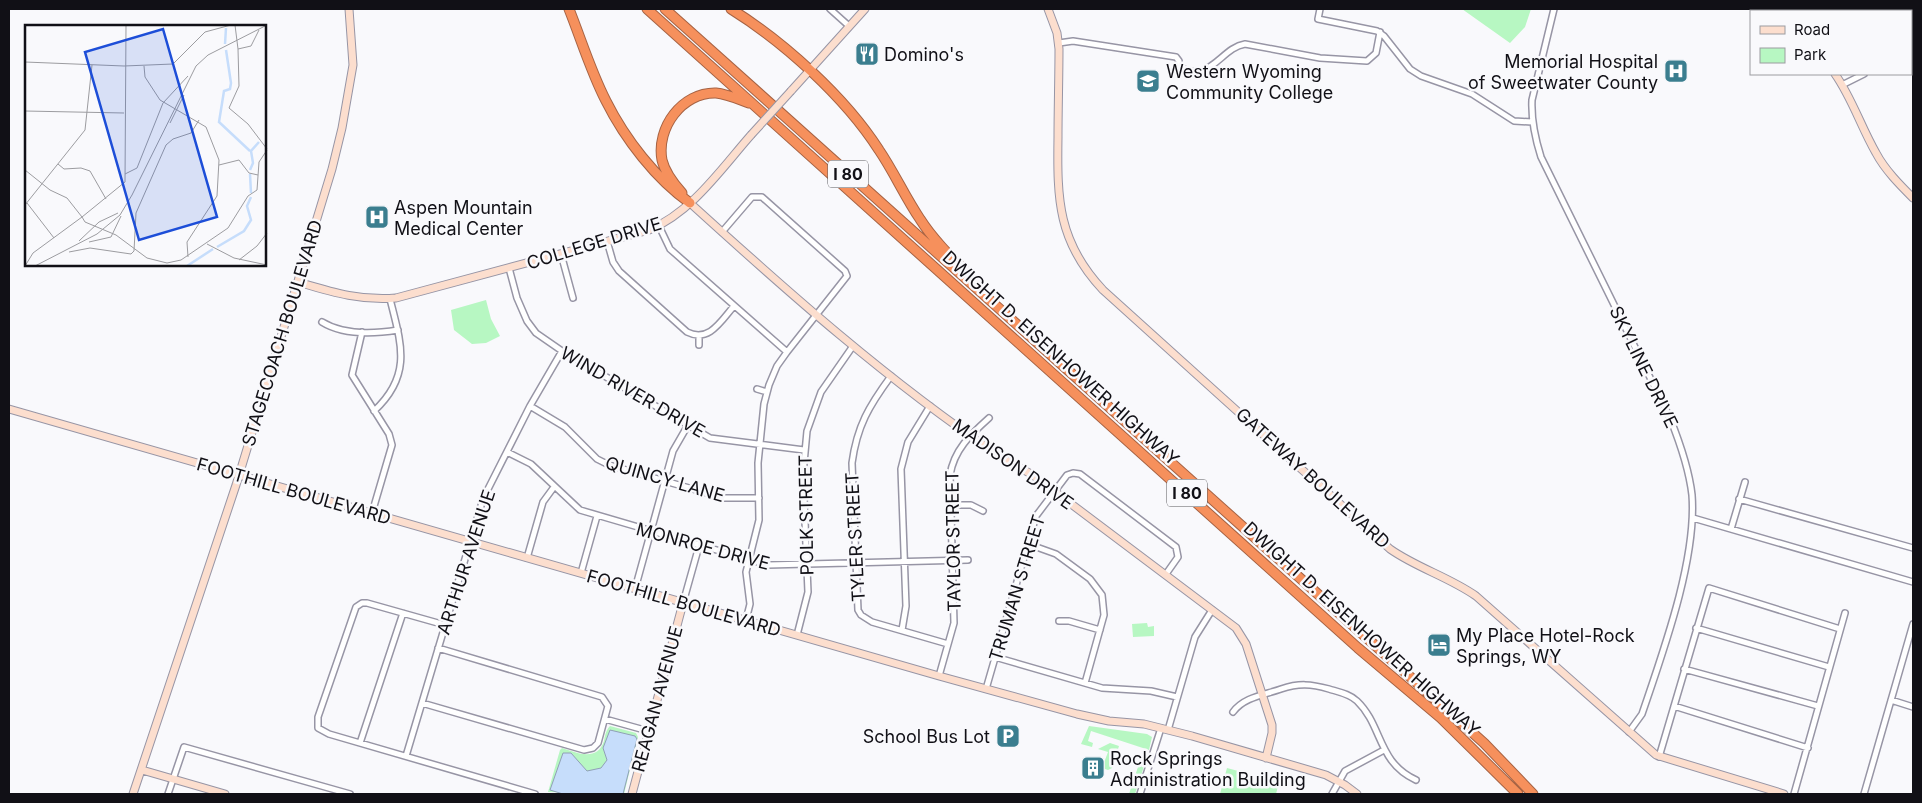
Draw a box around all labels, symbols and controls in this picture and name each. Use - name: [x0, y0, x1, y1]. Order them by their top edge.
- legend: [1750, 10, 1912, 75]
- text: Road: [1794, 20, 1830, 39]
- inset map: [25, 25, 266, 266]
- restaurant icon: Domino's: [854, 41, 880, 67]
- place label: Domino's: [884, 44, 964, 65]
- text: Park: [1794, 45, 1827, 64]
- place label: Memorial Hospital of Sweetwater County: [1468, 51, 1658, 93]
- hospital icon: Memorial Hospital of Sweetwater County: [1663, 58, 1689, 84]
- place label: Western Wyoming Community College: [1166, 61, 1333, 103]
- school or university icon: Western Wyoming Community College: [1135, 68, 1161, 94]
- road number: I 80: [828, 160, 868, 188]
- place label: Aspen Mountain Medical Center: [394, 197, 533, 239]
- hospital icon: Aspen Mountain Medical Center: [364, 204, 390, 230]
- street label: COLLEGE DRIVE: [524, 212, 664, 274]
- street label: STAGECOACH BOULEVARD: [238, 217, 326, 449]
- street label: DWIGHT D. EISENHOWER HIGHWAY: [939, 246, 1183, 470]
- street label: SKYLINE DRIVE: [1605, 303, 1683, 431]
- street label: WIND RIVER DRIVE: [557, 342, 709, 442]
- street label: GATEWAY BOULEVARD: [1232, 403, 1394, 553]
- street label: MADISON DRIVE: [948, 414, 1078, 514]
- street label: QUINCY LANE: [603, 452, 727, 506]
- street label: FOOTHILL BOULEVARD: [195, 453, 393, 529]
- street label: POLK STREET: [794, 455, 818, 575]
- street label: TAYLOR STREET: [941, 470, 965, 612]
- street label: TYLER STREET: [841, 472, 869, 602]
- road number: I 80: [1167, 479, 1207, 506]
- street label: ARTHUR AVENUE: [433, 487, 499, 637]
- street label: TRUMAN STREET: [985, 512, 1049, 664]
- street label: DWIGHT D. EISENHOWER HIGHWAY: [1240, 517, 1484, 741]
- street label: MONROE DRIVE: [634, 518, 772, 574]
- street label: FOOTHILL BOULEVARD: [585, 565, 783, 641]
- street label: REAGAN AVENUE: [627, 624, 687, 774]
- place label: My Place Hotel-Rock Springs, WY: [1456, 625, 1635, 667]
- hotel icon: My Place Hotel-Rock Springs, WY: [1426, 632, 1452, 658]
- parking icon: School Bus Lot: [995, 723, 1021, 749]
- place label: School Bus Lot: [863, 726, 990, 747]
- place label: Rock Springs Administration Building: [1110, 748, 1306, 790]
- building icon: Rock Springs Administration Building: [1080, 755, 1106, 781]

